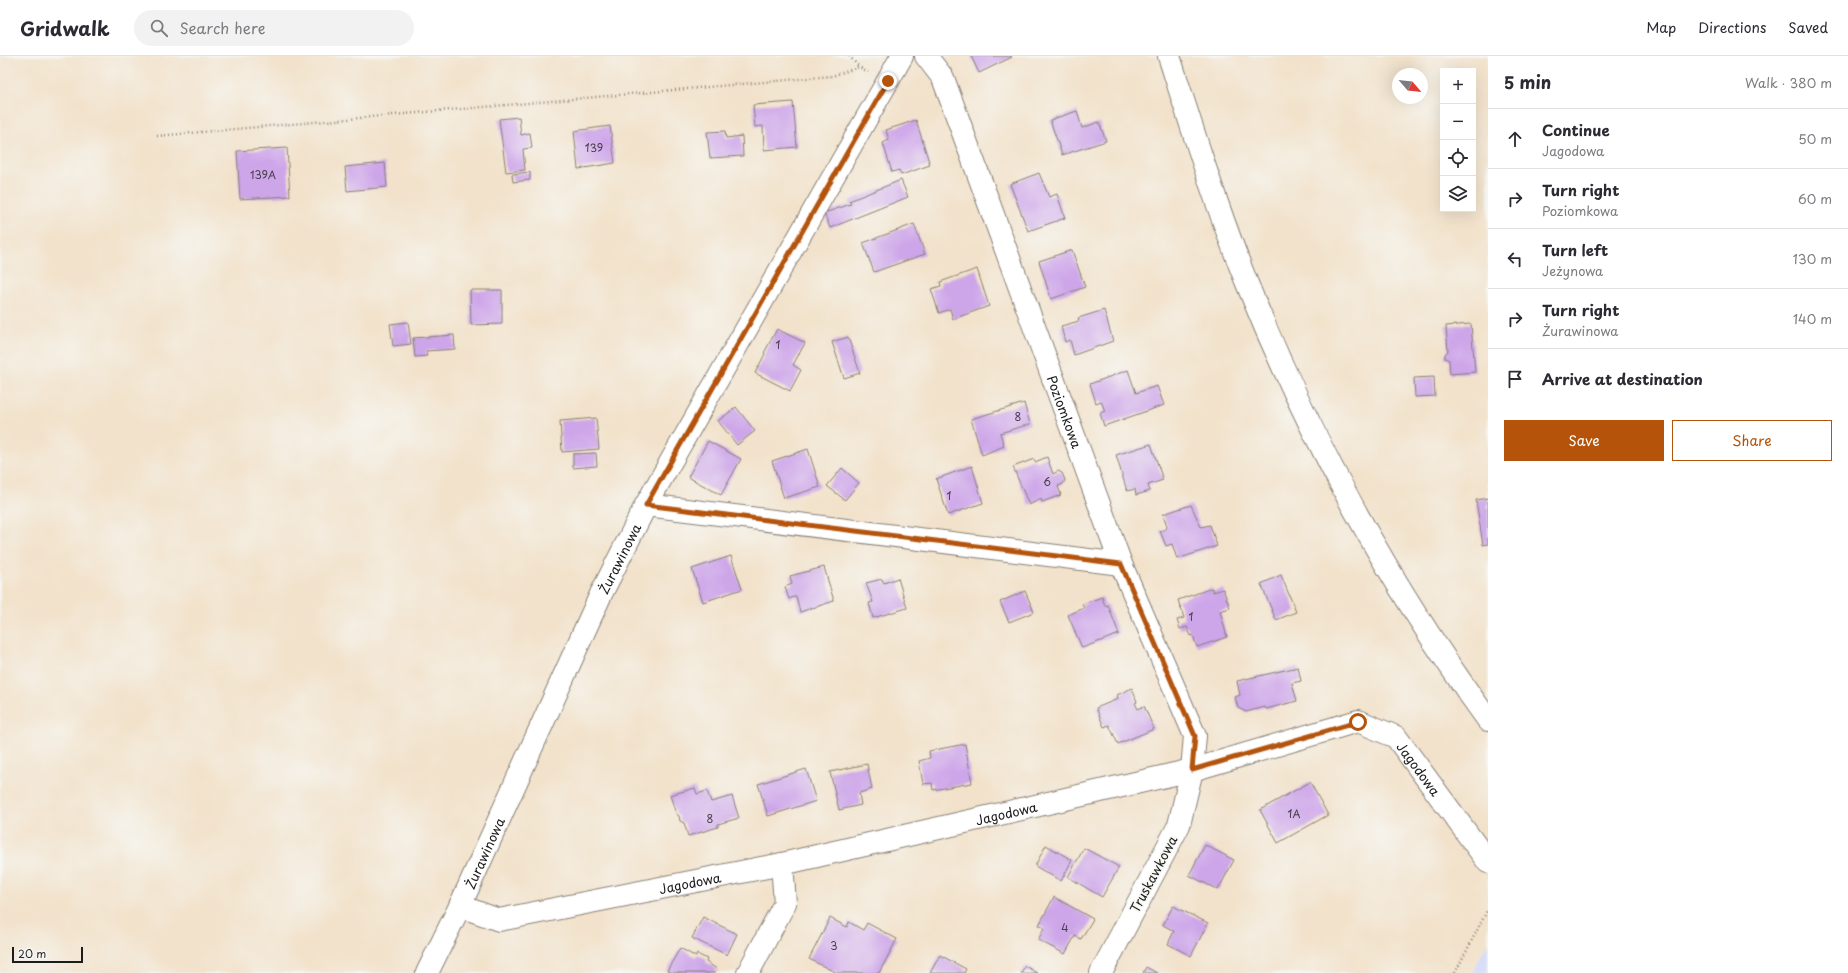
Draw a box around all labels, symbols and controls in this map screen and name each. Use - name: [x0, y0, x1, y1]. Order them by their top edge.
- search box: [134, 10, 414, 46]
- text: Gridwalk: [20, 14, 110, 42]
- text: Search here: [180, 16, 265, 39]
- icon: search: [148, 17, 170, 39]
- text: Map: [1646, 17, 1676, 38]
- text: Directions: [1698, 17, 1766, 38]
- text: Saved: [1788, 17, 1828, 38]
- north arrow: [1392, 68, 1428, 104]
- map controls: [1440, 68, 1476, 212]
- button: +: [1440, 68, 1476, 104]
- text: 5 min: [1504, 69, 1551, 95]
- route end: [879, 72, 897, 90]
- text: Walk · 380 m: [1745, 73, 1832, 92]
- button: −: [1440, 104, 1476, 140]
- text: Continue: [1542, 118, 1610, 141]
- icon: ahead: [1504, 128, 1526, 150]
- text: 50 m: [1798, 129, 1832, 148]
- house number: 139: [585, 139, 603, 156]
- button: locate: [1440, 140, 1476, 176]
- text: Jagodowa: [1542, 141, 1604, 160]
- house number: 139A: [250, 166, 276, 183]
- button: layers: [1440, 176, 1476, 212]
- text: Turn right: [1542, 178, 1619, 201]
- icon: right: [1504, 188, 1526, 210]
- text: 60 m: [1798, 189, 1832, 208]
- text: Poziomkowa: [1542, 201, 1618, 220]
- text: Turn left: [1542, 238, 1608, 261]
- icon: left: [1504, 248, 1526, 270]
- text: 130 m: [1793, 249, 1832, 268]
- text: Jeżynowa: [1542, 261, 1603, 280]
- text: Turn right: [1542, 298, 1619, 321]
- icon: right: [1504, 308, 1526, 330]
- text: 140 m: [1793, 309, 1832, 328]
- text: Żurawinowa: [1542, 321, 1618, 340]
- house number: 1: [776, 336, 781, 353]
- text: Arrive at destination: [1542, 367, 1703, 390]
- icon: arrive: [1504, 368, 1526, 390]
- street label: Poziomkowa: [1043, 373, 1087, 451]
- house number: 8: [1015, 408, 1022, 425]
- button: Save: [1504, 420, 1664, 461]
- button: Share: [1672, 420, 1832, 461]
- house number: 6: [1043, 473, 1051, 490]
- house number: 1: [947, 487, 952, 504]
- street label: Żurawinowa: [593, 519, 645, 597]
- house number: 1: [1189, 608, 1194, 625]
- route start: [1349, 713, 1367, 731]
- street label: Jagodowa: [1393, 738, 1446, 800]
- street label: Jagodowa: [974, 796, 1039, 829]
- house number: 1A: [1288, 805, 1300, 822]
- house number: 8: [707, 810, 714, 827]
- street label: Żurawinowa: [460, 813, 509, 892]
- street label: Truskawkowa: [1125, 831, 1182, 916]
- street label: Jagodowa: [657, 867, 723, 898]
- house number: 4: [1061, 919, 1069, 936]
- house number: 3: [830, 937, 838, 954]
- scale bar: [12, 945, 83, 964]
- text: 20 m: [18, 945, 46, 962]

